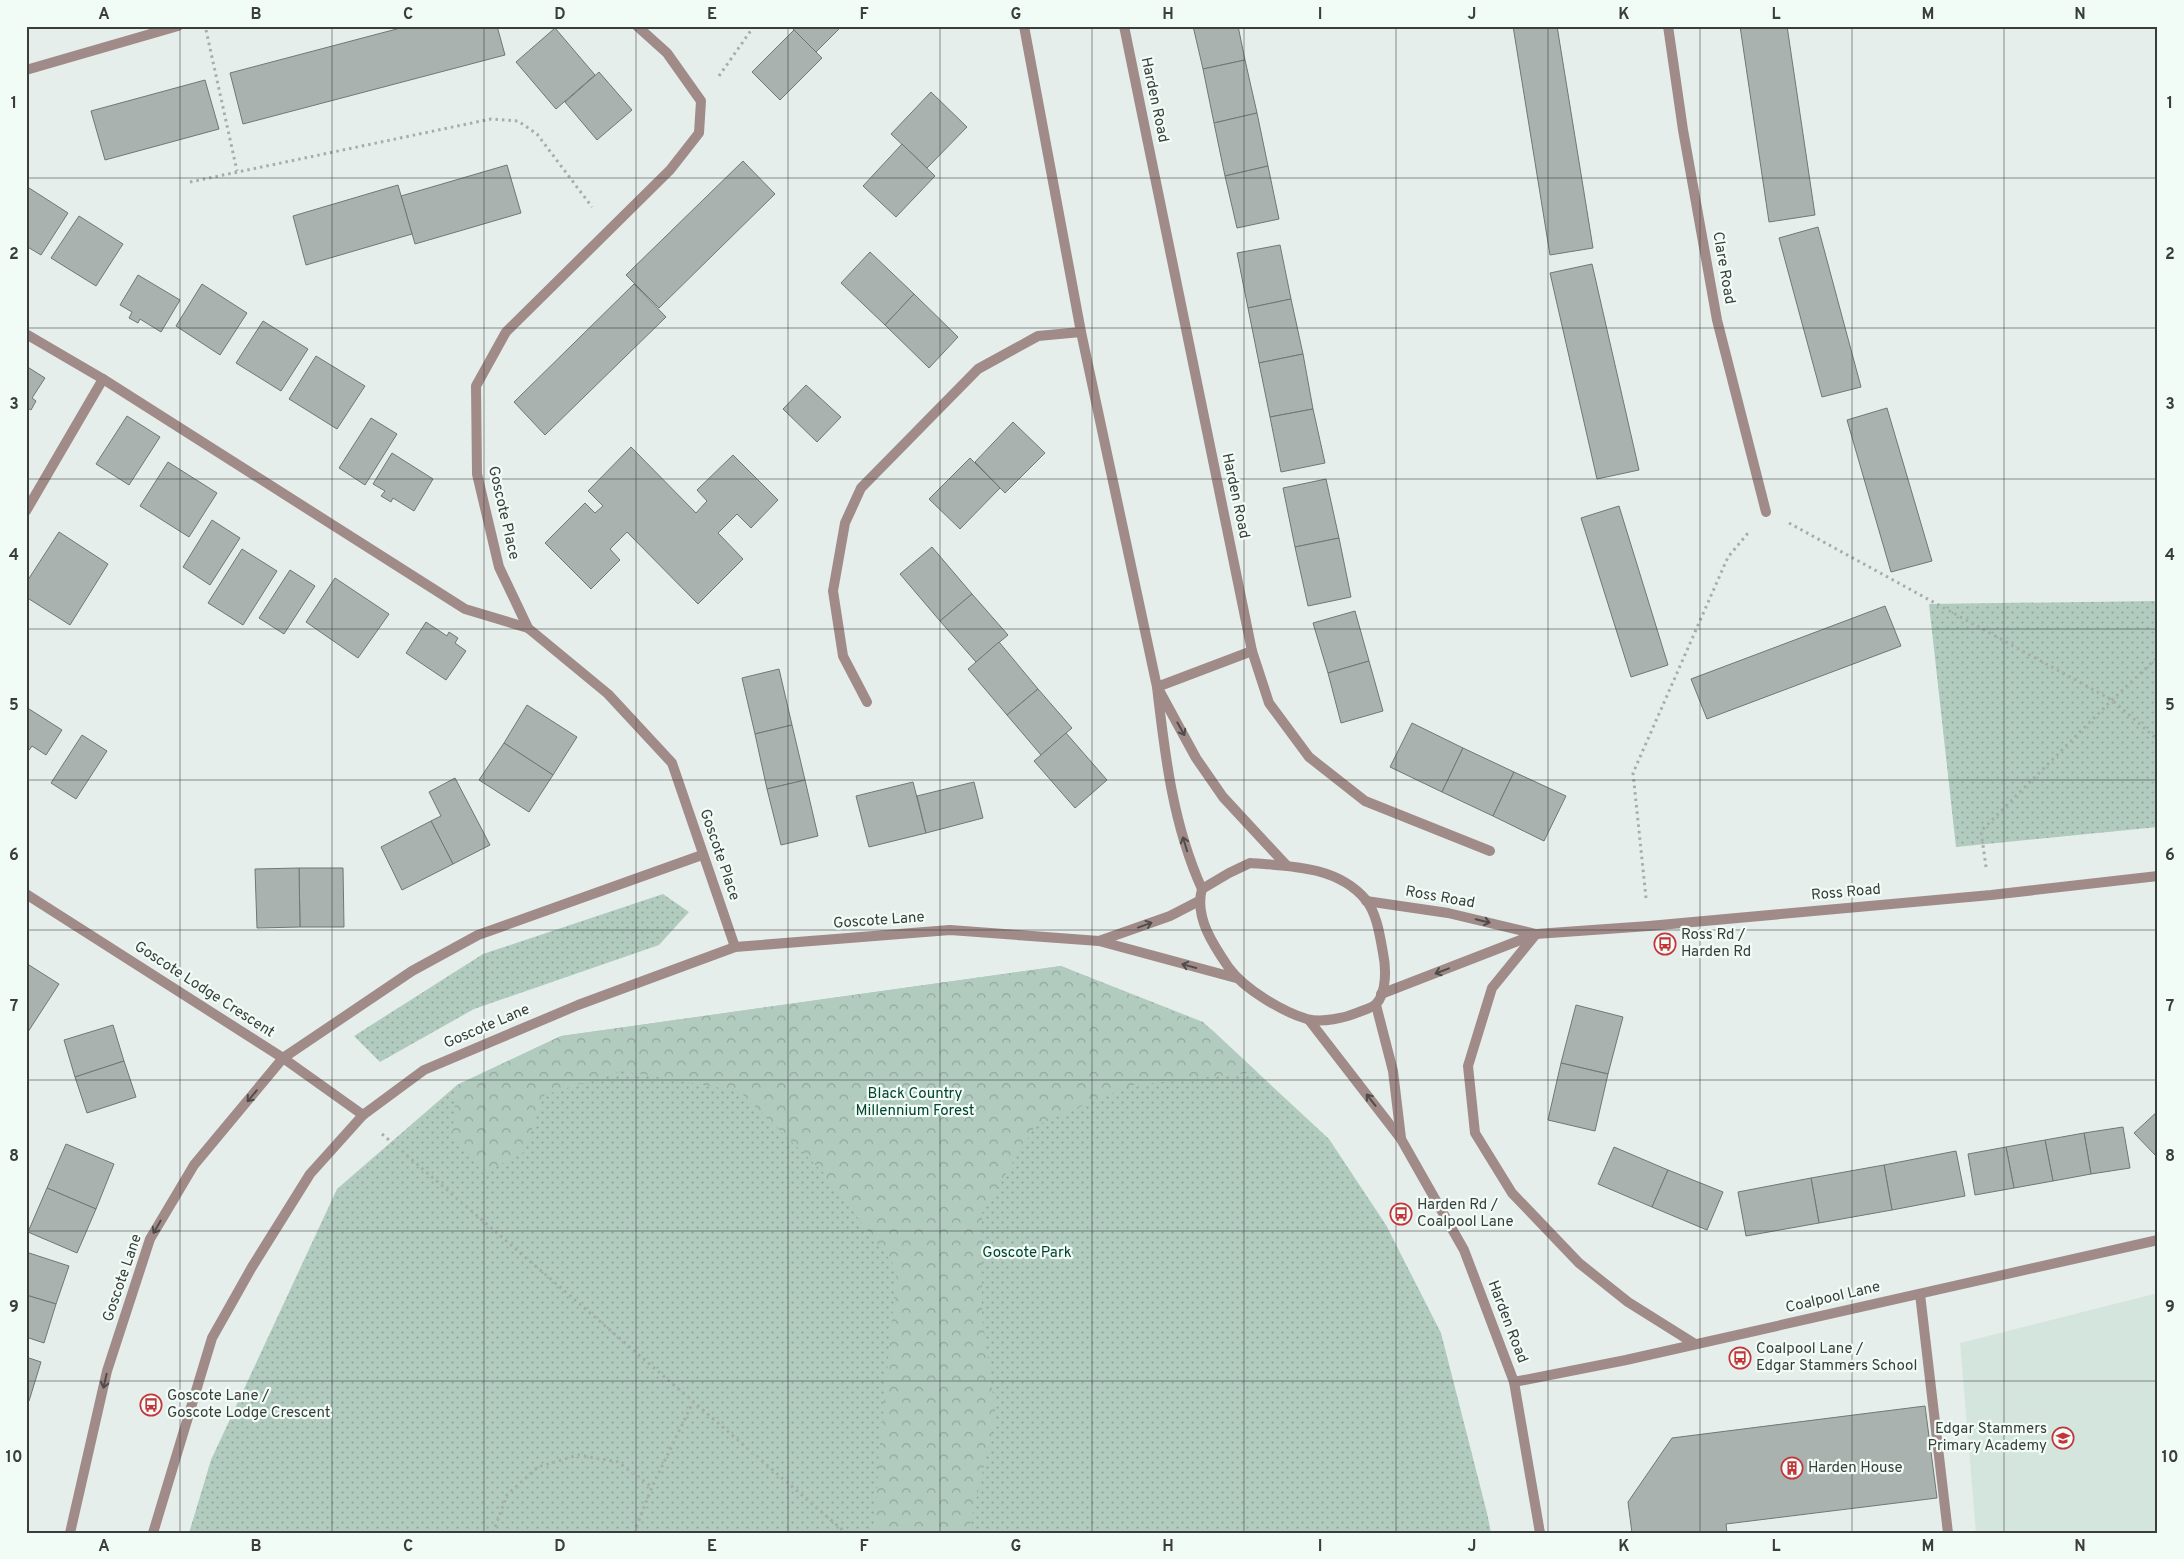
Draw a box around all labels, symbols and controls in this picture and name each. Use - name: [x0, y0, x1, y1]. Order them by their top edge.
- text: A: [98, 5, 110, 25]
- text: B: [250, 5, 262, 25]
- text: C: [403, 5, 413, 25]
- text: D: [554, 5, 566, 25]
- text: E: [707, 5, 717, 25]
- text: F: [859, 5, 869, 25]
- text: G: [1011, 5, 1021, 25]
- text: H: [1162, 5, 1174, 25]
- text: I: [1318, 5, 1322, 25]
- text: J: [1468, 5, 1476, 25]
- text: K: [1618, 5, 1630, 25]
- text: L: [1771, 5, 1781, 25]
- text: M: [1922, 5, 1934, 25]
- text: N: [2074, 5, 2086, 25]
- street label: Harden Road: [1136, 55, 1172, 145]
- text: 1: [11, 94, 17, 114]
- text: 1: [2167, 94, 2173, 114]
- street label: Clare Road: [1707, 230, 1739, 306]
- text: 2: [9, 245, 19, 265]
- text: 2: [2165, 245, 2175, 265]
- text: 3: [9, 395, 19, 415]
- text: 3: [2165, 395, 2175, 415]
- street label: Harden Road: [1217, 451, 1253, 541]
- street label: Goscote Place: [483, 464, 523, 562]
- text: 4: [9, 546, 19, 566]
- text: 4: [2165, 546, 2175, 566]
- text: 5: [9, 696, 19, 716]
- text: 5: [2165, 696, 2175, 716]
- one-way arrow: [1176, 722, 1186, 737]
- street label: Goscote Place: [694, 807, 744, 903]
- one-way arrow: [1179, 836, 1189, 852]
- text: 6: [9, 846, 19, 866]
- text: 6: [2165, 846, 2175, 866]
- street label: Ross Road: [1810, 880, 1882, 906]
- street label: Ross Road: [1404, 883, 1476, 913]
- street label: Goscote Lane: [833, 908, 925, 934]
- one-way arrow: [1475, 917, 1491, 926]
- one-way arrow: [1136, 920, 1152, 929]
- place label: Ross Rd / Harden Rd: [1681, 926, 1751, 962]
- bus stop icon: Ross Rd / Harden Rd: [1653, 932, 1677, 956]
- street label: Goscote Lodge Crescent: [130, 938, 278, 1042]
- one-way arrow: [1182, 960, 1198, 970]
- one-way arrow: [1435, 966, 1450, 976]
- text: 7: [10, 997, 18, 1017]
- text: 7: [2166, 997, 2174, 1017]
- street label: Goscote Lane: [441, 1000, 533, 1054]
- park label: Black Country Millennium Forest: [855, 1085, 975, 1121]
- one-way arrow: [246, 1089, 258, 1102]
- one-way arrow: [1366, 1094, 1377, 1107]
- text: 8: [9, 1147, 19, 1167]
- text: 8: [2165, 1147, 2175, 1167]
- place label: Harden Rd / Coalpool Lane: [1417, 1196, 1514, 1232]
- bus stop icon: Harden Rd / Coalpool Lane: [1389, 1202, 1413, 1226]
- one-way arrow: [152, 1220, 162, 1234]
- street label: Goscote Lane: [99, 1232, 147, 1324]
- park label: Goscote Park: [982, 1244, 1072, 1263]
- street label: Harden Road: [1483, 1278, 1531, 1366]
- street label: Coalpool Lane: [1784, 1278, 1882, 1318]
- text: 9: [9, 1298, 19, 1318]
- text: 9: [2165, 1298, 2175, 1318]
- place label: Coalpool Lane / Edgar Stammers School: [1756, 1340, 1917, 1376]
- bus stop icon: Coalpool Lane / Edgar Stammers School: [1728, 1346, 1752, 1370]
- one-way arrow: [100, 1372, 109, 1388]
- place label: Goscote Lane / Goscote Lodge Crescent: [167, 1387, 330, 1423]
- bus stop icon: Goscote Lane / Goscote Lodge Crescent: [139, 1393, 163, 1417]
- place label: Edgar Stammers Primary Academy: [1928, 1420, 2047, 1456]
- school or university icon: Edgar Stammers Primary Academy: [2051, 1426, 2075, 1450]
- text: 10: [6, 1448, 22, 1468]
- text: 10: [2162, 1448, 2178, 1468]
- building icon: Harden House: [1780, 1456, 1804, 1480]
- place label: Harden House: [1808, 1459, 1903, 1478]
- text: A: [98, 1537, 110, 1557]
- text: B: [250, 1537, 262, 1557]
- text: C: [403, 1537, 413, 1557]
- text: D: [554, 1537, 566, 1557]
- text: E: [707, 1537, 717, 1557]
- text: F: [859, 1537, 869, 1557]
- text: G: [1011, 1537, 1021, 1557]
- text: H: [1162, 1537, 1174, 1557]
- text: I: [1318, 1537, 1322, 1557]
- text: J: [1468, 1537, 1476, 1557]
- text: K: [1618, 1537, 1630, 1557]
- text: L: [1771, 1537, 1781, 1557]
- text: M: [1922, 1537, 1934, 1557]
- text: N: [2074, 1537, 2086, 1557]

